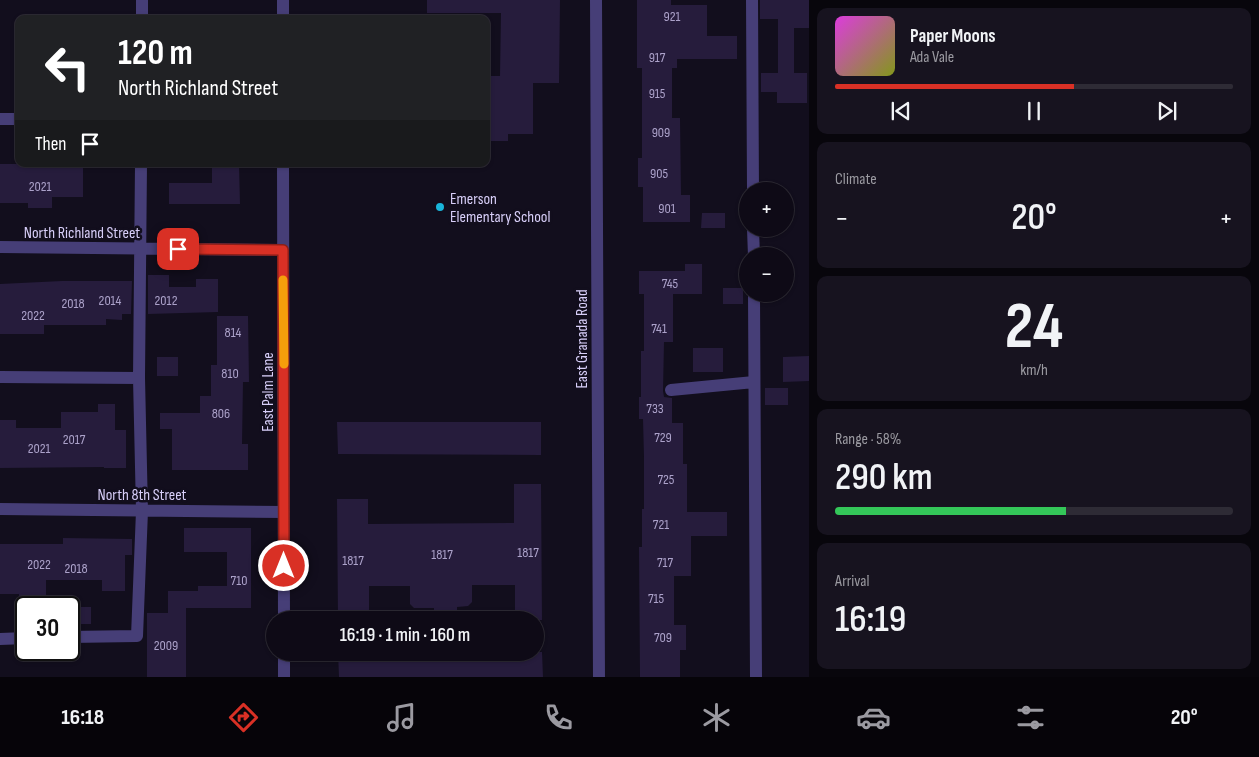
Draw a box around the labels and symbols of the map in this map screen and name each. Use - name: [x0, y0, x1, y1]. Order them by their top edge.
- house number: 921: [664, 8, 681, 25]
- house number: 917: [649, 49, 666, 66]
- house number: 915: [649, 85, 666, 102]
- house number: 909: [652, 124, 670, 141]
- house number: 905: [650, 165, 668, 182]
- house number: 2021: [29, 178, 51, 195]
- place label: Emerson Elementary School: [450, 190, 550, 227]
- house number: 901: [658, 200, 676, 217]
- marker: Emerson Elementary School: [434, 201, 446, 213]
- street label: North Richland Street: [24, 224, 140, 243]
- pin: [157, 228, 199, 270]
- house number: 745: [662, 275, 679, 292]
- street label: East Granada Road: [573, 289, 592, 389]
- house number: 2014: [99, 292, 122, 309]
- house number: 2012: [155, 292, 178, 309]
- house number: 2018: [61, 295, 85, 312]
- house number: 2022: [21, 307, 45, 324]
- house number: 741: [651, 320, 667, 337]
- house number: 814: [225, 324, 242, 341]
- street label: East Palm Lane: [259, 352, 278, 432]
- house number: 810: [221, 365, 239, 382]
- house number: 733: [646, 400, 664, 417]
- house number: 806: [212, 405, 230, 422]
- house number: 729: [654, 429, 672, 446]
- house number: 2017: [63, 431, 86, 448]
- house number: 2021: [28, 440, 50, 457]
- house number: 725: [658, 471, 675, 488]
- street label: North 8th Street: [98, 486, 187, 505]
- house number: 721: [653, 516, 669, 533]
- position arrow: [257, 539, 309, 591]
- house number: 1817: [517, 544, 539, 561]
- house number: 1817: [431, 546, 453, 563]
- house number: 1817: [342, 552, 364, 569]
- house number: 717: [657, 554, 673, 571]
- house number: 2022: [27, 556, 51, 573]
- house number: 2018: [64, 560, 88, 577]
- house number: 710: [231, 572, 247, 589]
- house number: 715: [648, 590, 664, 607]
- speed limit sign: 30: [15, 596, 80, 661]
- house number: 709: [654, 629, 672, 646]
- house number: 2009: [154, 637, 178, 654]

